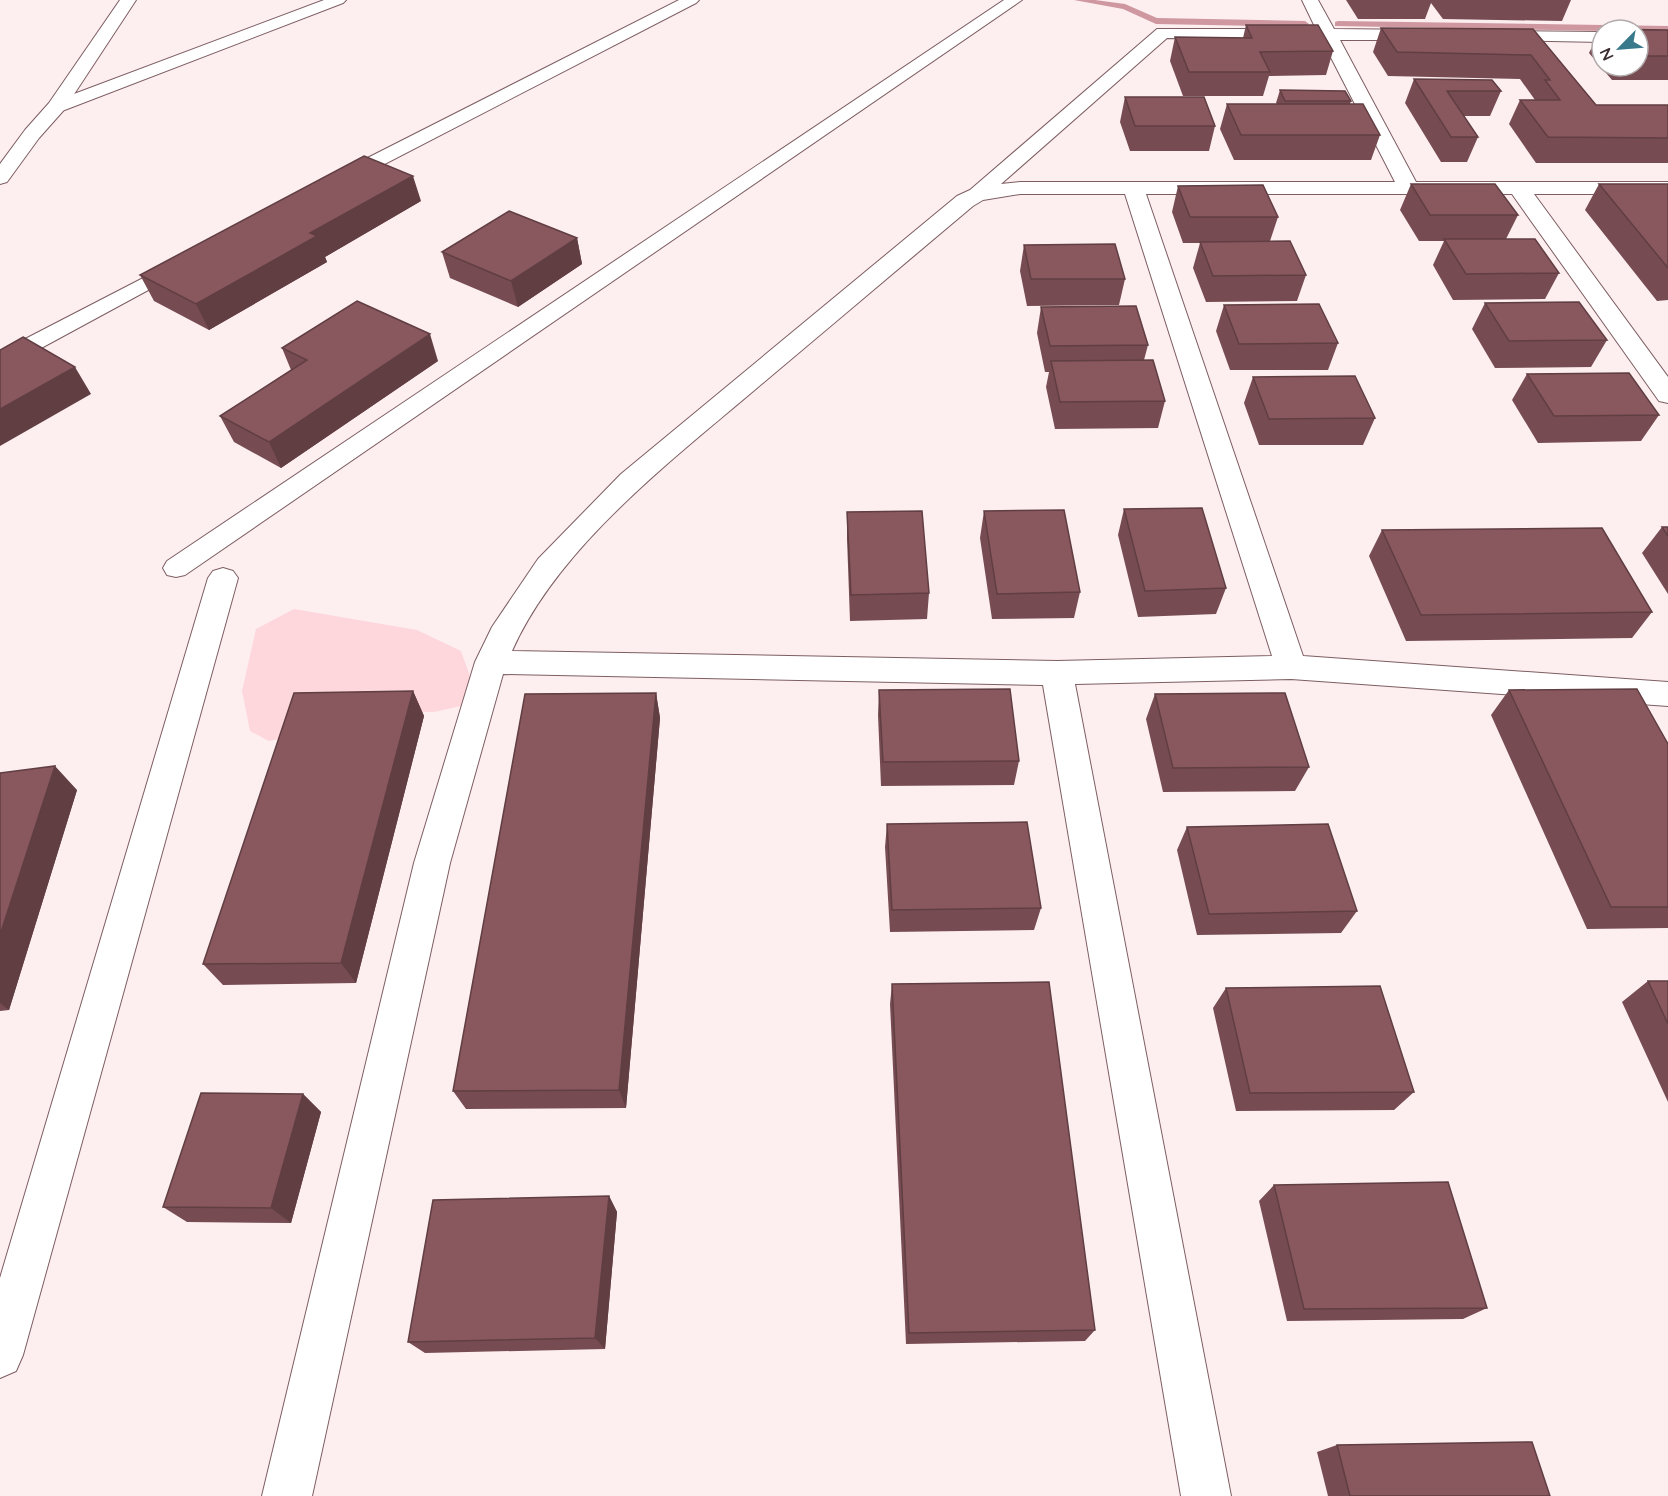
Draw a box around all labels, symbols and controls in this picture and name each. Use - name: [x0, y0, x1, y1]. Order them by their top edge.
- north arrow: [1590, 18, 1650, 78]
- text: N: [1595, 45, 1618, 64]

